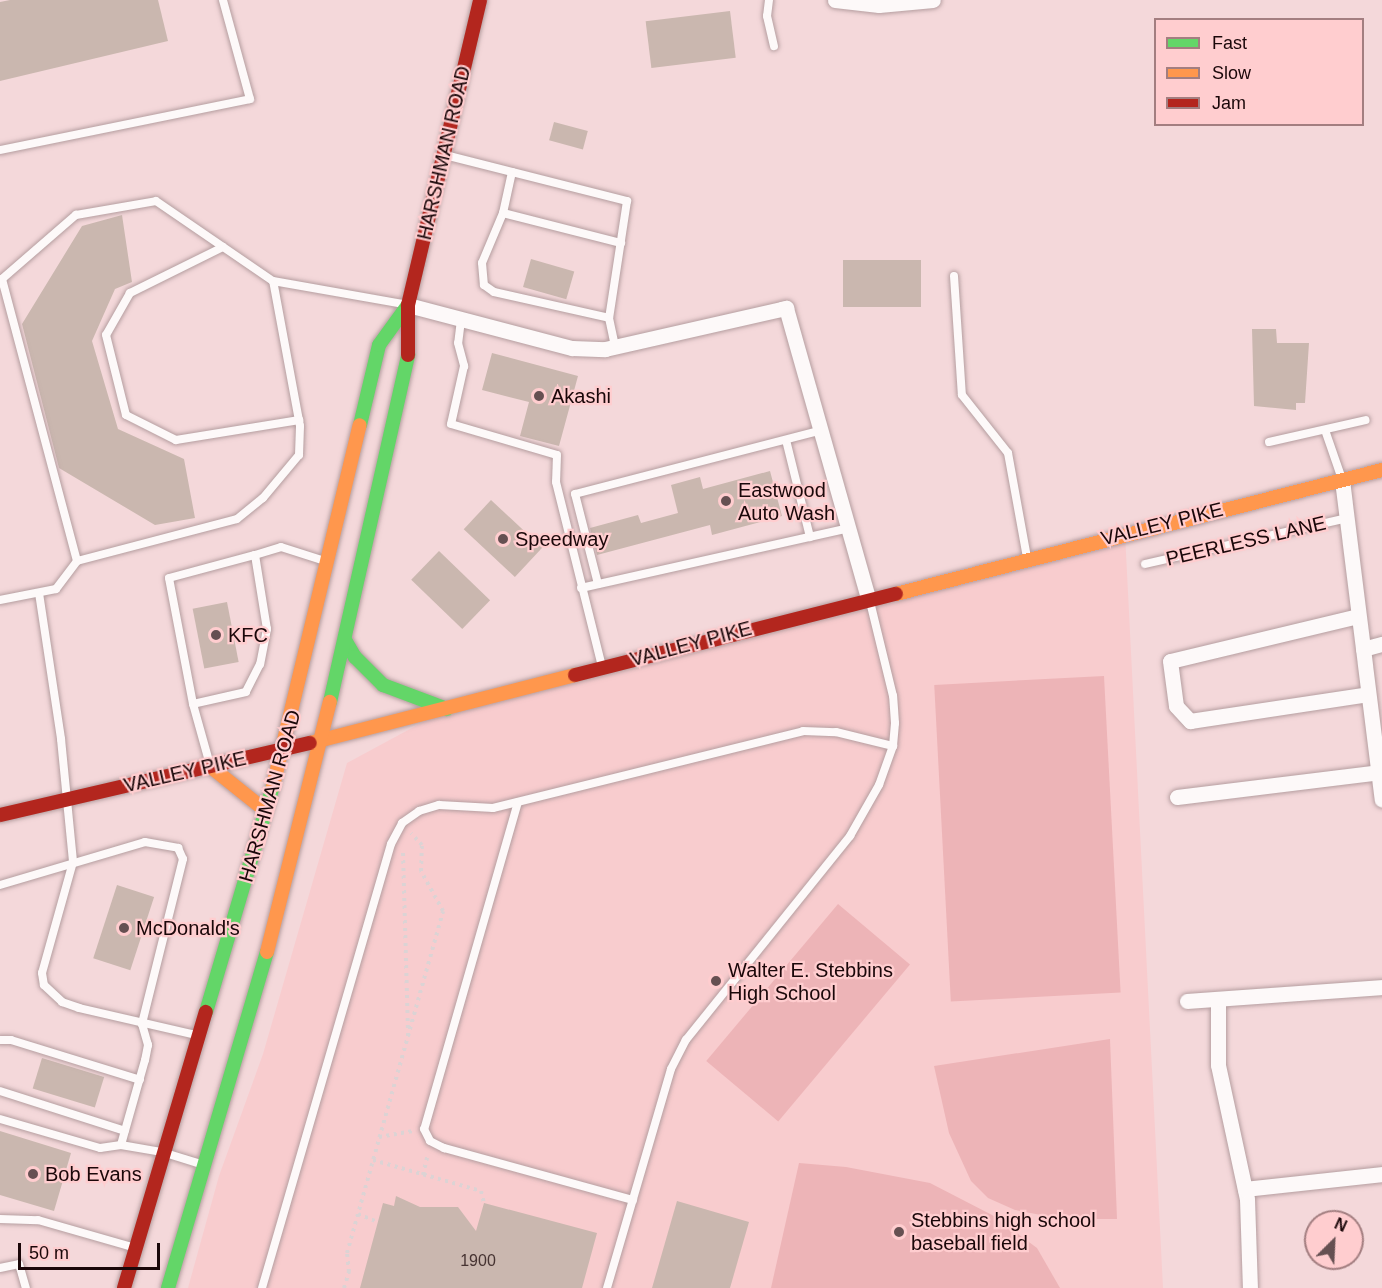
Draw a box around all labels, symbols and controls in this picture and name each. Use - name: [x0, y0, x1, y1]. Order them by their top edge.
- legend: [1154, 18, 1364, 126]
- text: Fast: [1212, 33, 1247, 53]
- text: Slow: [1212, 63, 1251, 83]
- street label: HARSHMAN ROAD: [412, 64, 476, 242]
- text: Jam: [1212, 93, 1246, 113]
- place label: Akashi: [551, 384, 611, 408]
- marker: Akashi: [532, 389, 546, 403]
- place label: Eastwood Auto Wash: [738, 478, 835, 525]
- marker: Eastwood Auto Wash: [719, 494, 733, 508]
- street label: VALLEY PIKE: [1098, 497, 1226, 551]
- street label: PEERLESS LANE: [1164, 511, 1328, 571]
- place label: Speedway: [515, 527, 608, 551]
- marker: Speedway: [496, 532, 510, 546]
- street label: VALLEY PIKE: [627, 616, 755, 672]
- place label: KFC: [228, 623, 268, 647]
- marker: KFC: [209, 628, 223, 642]
- street label: HARSHMAN ROAD: [234, 707, 306, 885]
- street label: VALLEY PIKE: [121, 746, 249, 798]
- place label: McDonald's: [136, 916, 240, 940]
- marker: McDonald's: [117, 921, 131, 935]
- place label: Walter E. Stebbins High School: [728, 958, 893, 1005]
- marker: Walter E. Stebbins High School: [709, 974, 723, 988]
- place label: Bob Evans: [45, 1162, 142, 1186]
- marker: Bob Evans: [26, 1167, 40, 1181]
- place label: Stebbins high school baseball field: [911, 1208, 1096, 1255]
- north arrow: [1304, 1210, 1364, 1270]
- text: N: [1332, 1215, 1349, 1235]
- marker: Stebbins high school baseball field: [892, 1225, 906, 1239]
- scale bar: [21, 1231, 164, 1269]
- text: 50 m: [29, 1243, 69, 1263]
- house number: 1900: [460, 1251, 496, 1271]

